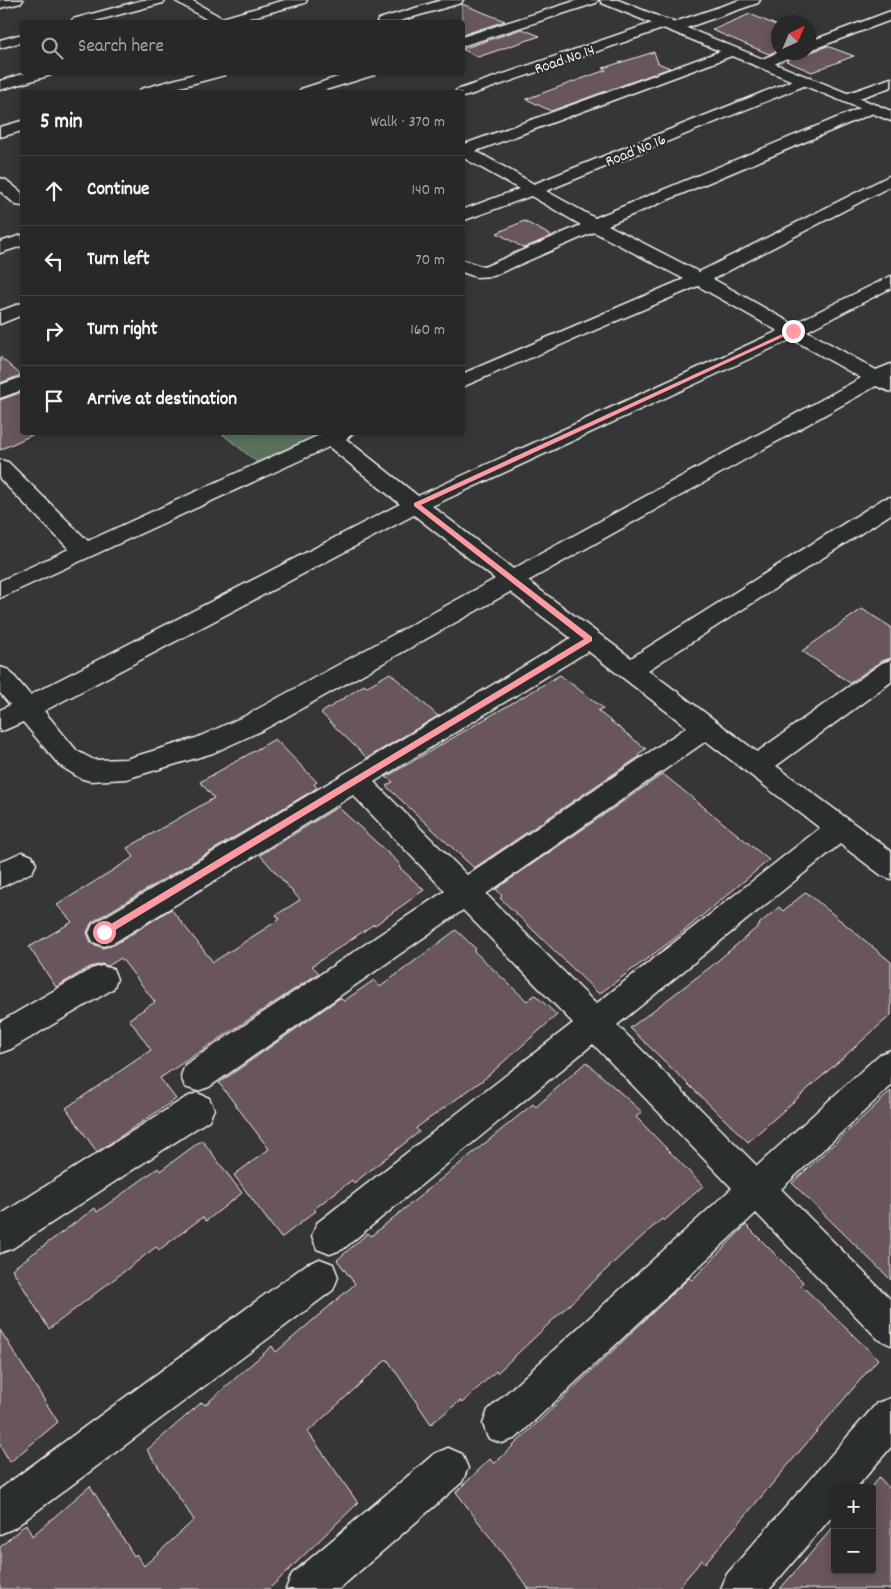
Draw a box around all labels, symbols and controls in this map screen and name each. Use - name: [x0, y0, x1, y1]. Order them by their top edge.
- north arrow: [771, 15, 816, 60]
- search box: [20, 20, 465, 75]
- icon: search: [38, 34, 66, 62]
- text: Search here: [78, 34, 164, 61]
- street label: Road No 14: [532, 39, 598, 81]
- text: 5 min: [40, 108, 83, 138]
- text: Walk · 370 m: [370, 111, 445, 134]
- street label: Road No 16: [602, 129, 670, 174]
- icon: ahead: [40, 177, 68, 205]
- text: Continue: [87, 177, 149, 204]
- text: 140 m: [411, 179, 445, 202]
- icon: left: [40, 247, 68, 275]
- text: Turn left: [87, 247, 150, 274]
- text: 70 m: [415, 249, 445, 272]
- icon: right: [40, 317, 68, 345]
- text: Turn right: [87, 317, 158, 344]
- text: 160 m: [410, 319, 445, 342]
- route end: [782, 320, 805, 343]
- icon: arrive: [40, 387, 68, 415]
- text: Arrive at destination: [87, 387, 237, 414]
- route start: [93, 921, 116, 944]
- map controls: [831, 1484, 876, 1574]
- button: +: [831, 1484, 876, 1529]
- button: −: [831, 1529, 876, 1574]

